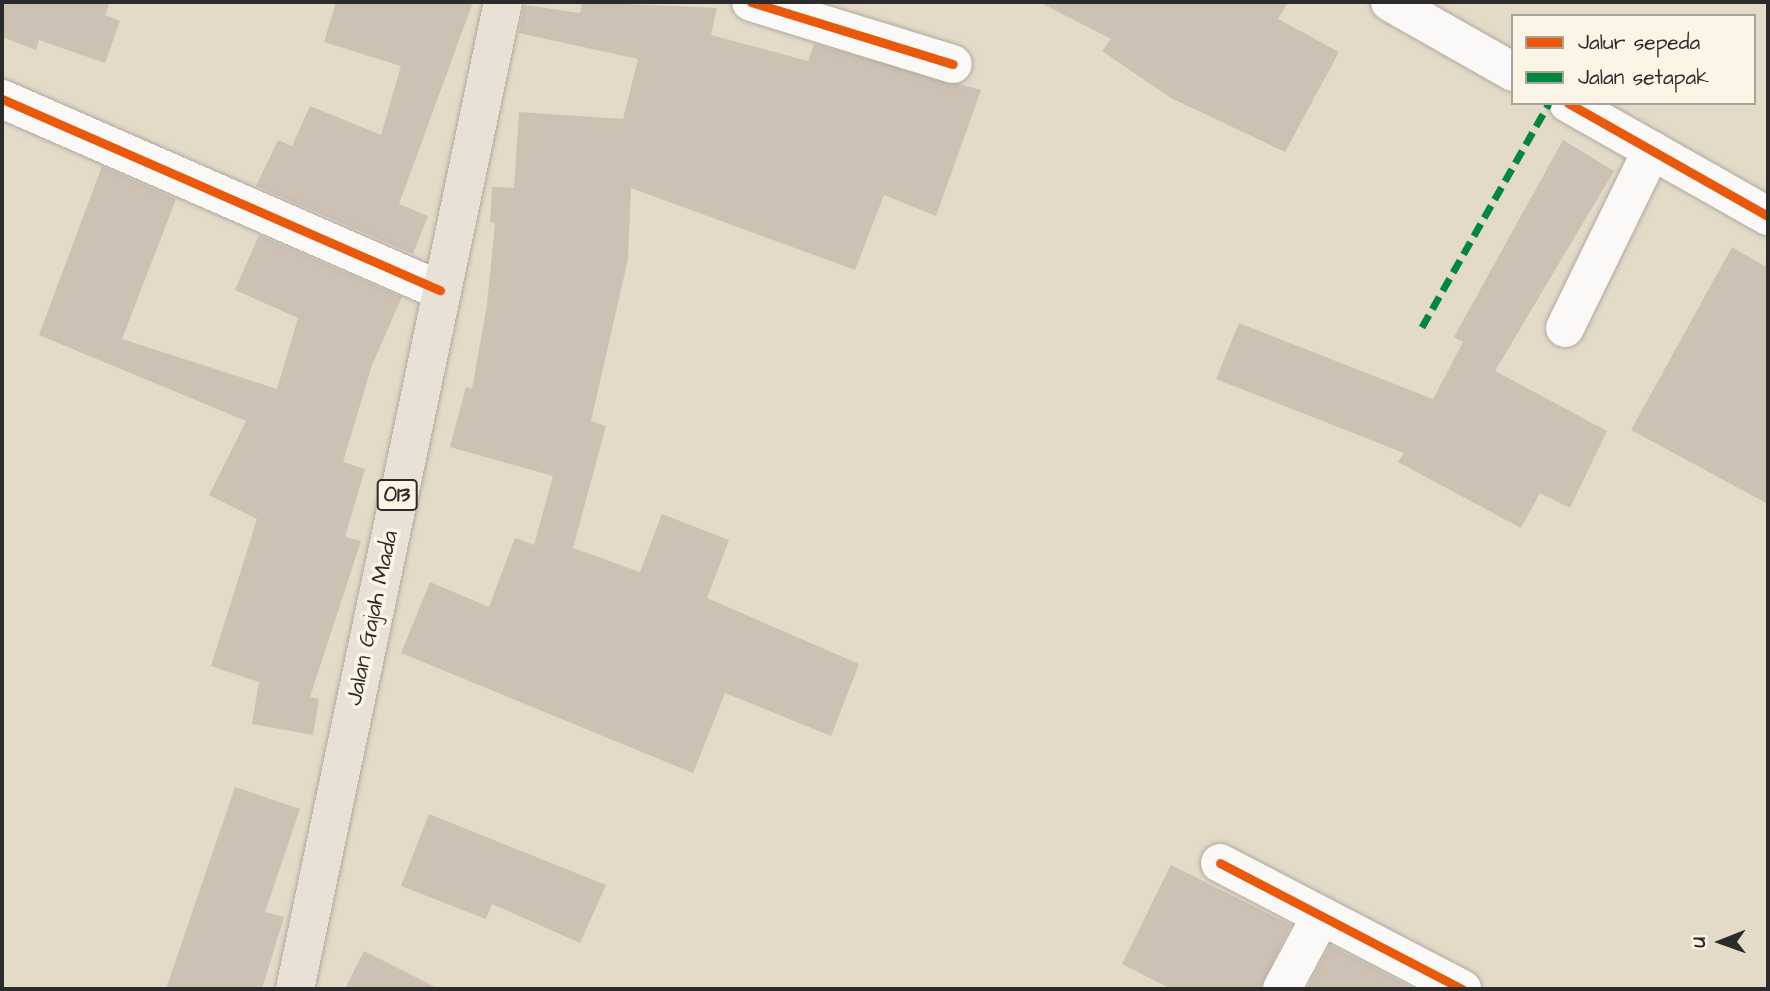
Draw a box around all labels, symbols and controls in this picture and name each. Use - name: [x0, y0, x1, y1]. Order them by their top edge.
- legend: [1511, 14, 1756, 105]
- text: Jalur sepeda: [1578, 28, 1700, 57]
- text: Jalan setapak: [1578, 63, 1709, 92]
- road number: 013: [376, 477, 418, 512]
- street label: Jalan Gajah Mada: [340, 528, 404, 708]
- north arrow: [1686, 907, 1756, 977]
- text: U: [1686, 937, 1713, 948]

